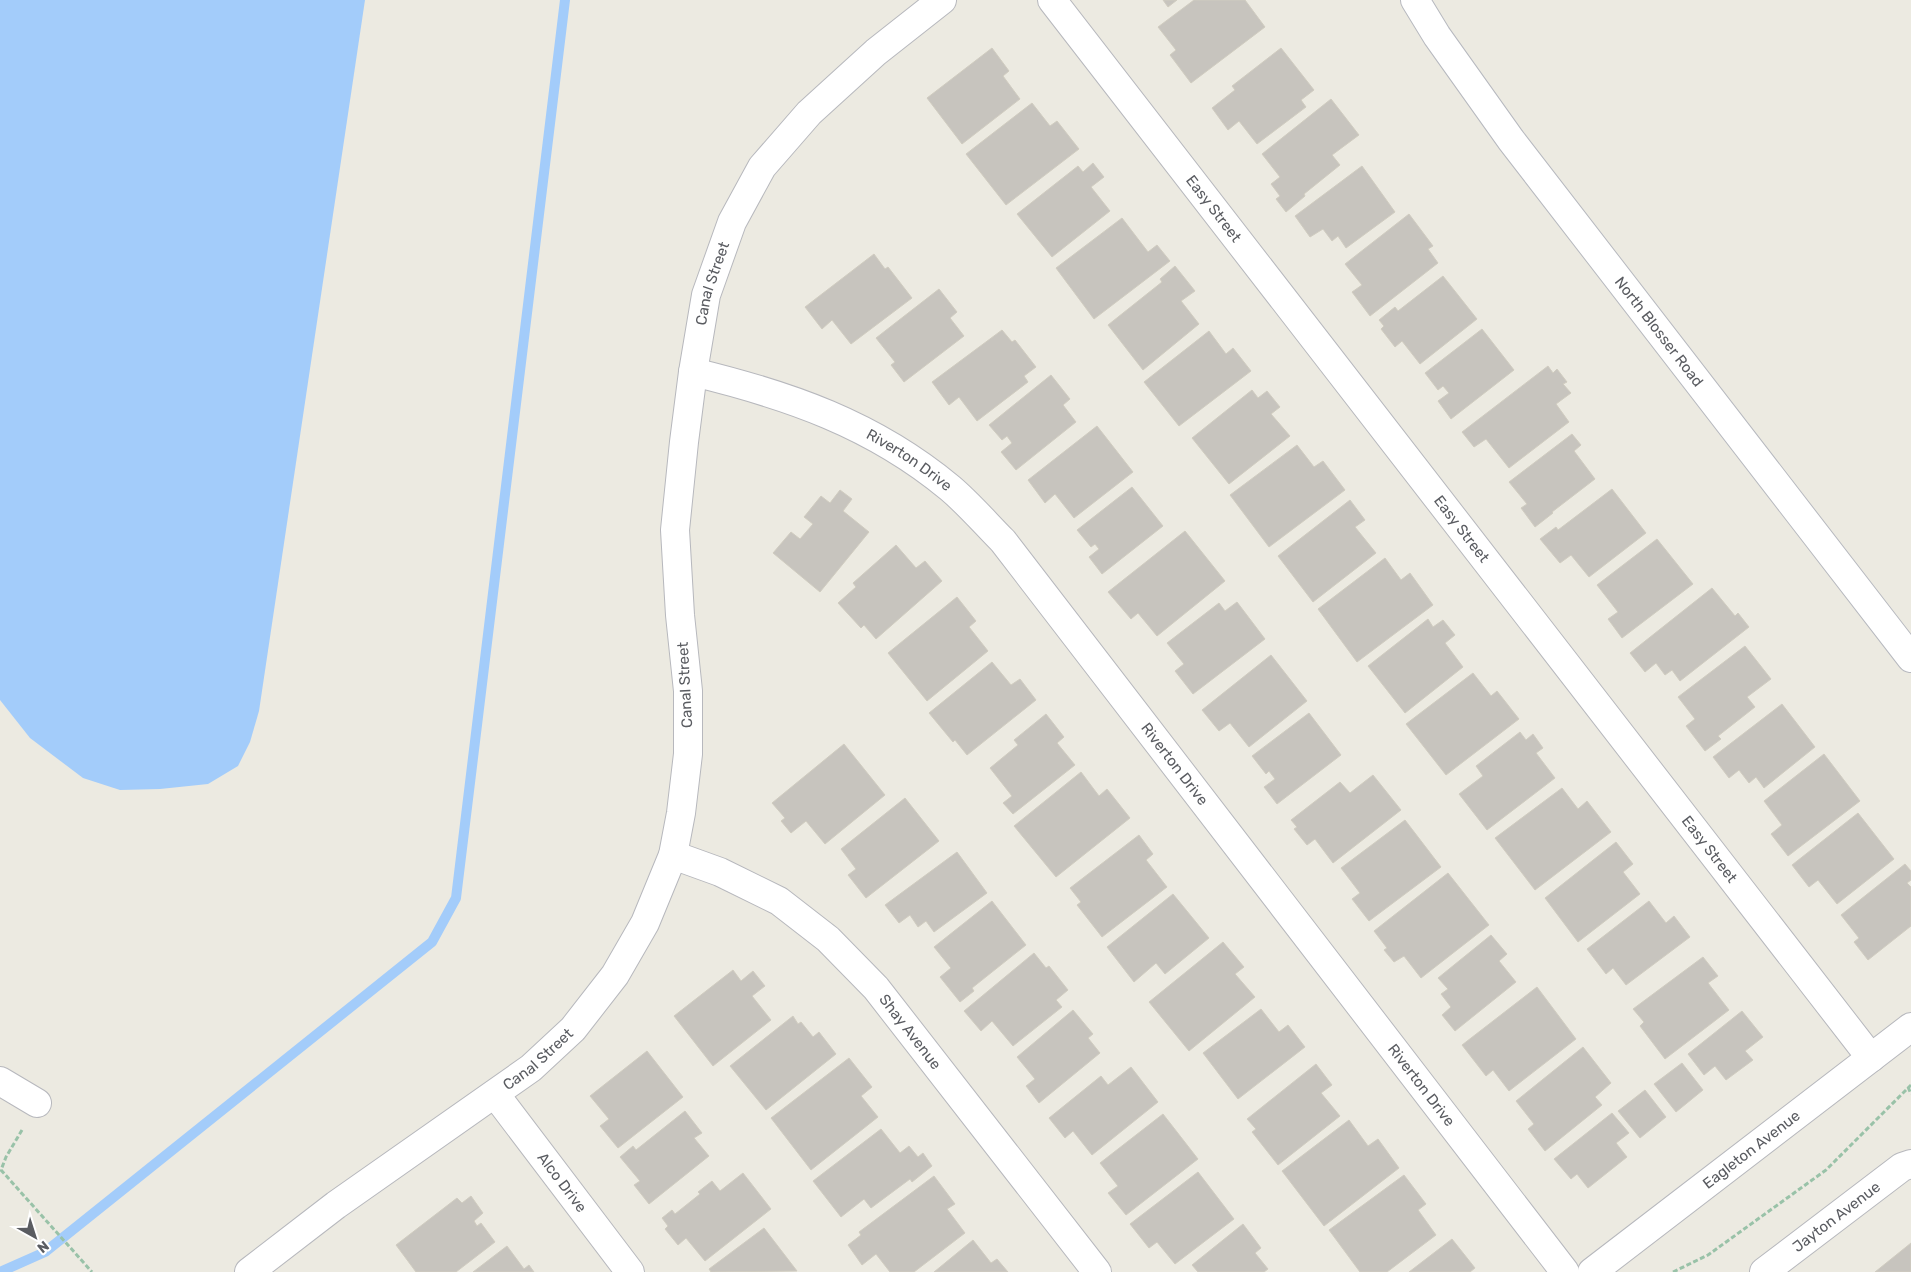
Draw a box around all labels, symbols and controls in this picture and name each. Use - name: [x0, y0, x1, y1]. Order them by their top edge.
- street label: Easy Street: [1182, 172, 1245, 246]
- street label: Canal Street: [692, 239, 733, 327]
- street label: North Blosser Road: [1611, 273, 1707, 390]
- street label: Riverton Drive: [863, 425, 956, 495]
- street label: Easy Street: [1430, 492, 1493, 566]
- street label: Canal Street: [674, 641, 696, 729]
- street label: Riverton Drive: [1137, 719, 1212, 809]
- street label: Easy Street: [1678, 812, 1741, 886]
- street label: Shay Avenue: [875, 991, 945, 1073]
- street label: Canal Street: [499, 1025, 577, 1094]
- street label: Riverton Drive: [1384, 1040, 1459, 1130]
- street label: Eagleton Avenue: [1699, 1107, 1804, 1193]
- street label: Alco Drive: [534, 1149, 591, 1216]
- street label: Jayton Avenue: [1789, 1178, 1884, 1256]
- north arrow: [10, 1212, 60, 1262]
- text: N: [34, 1237, 52, 1256]

